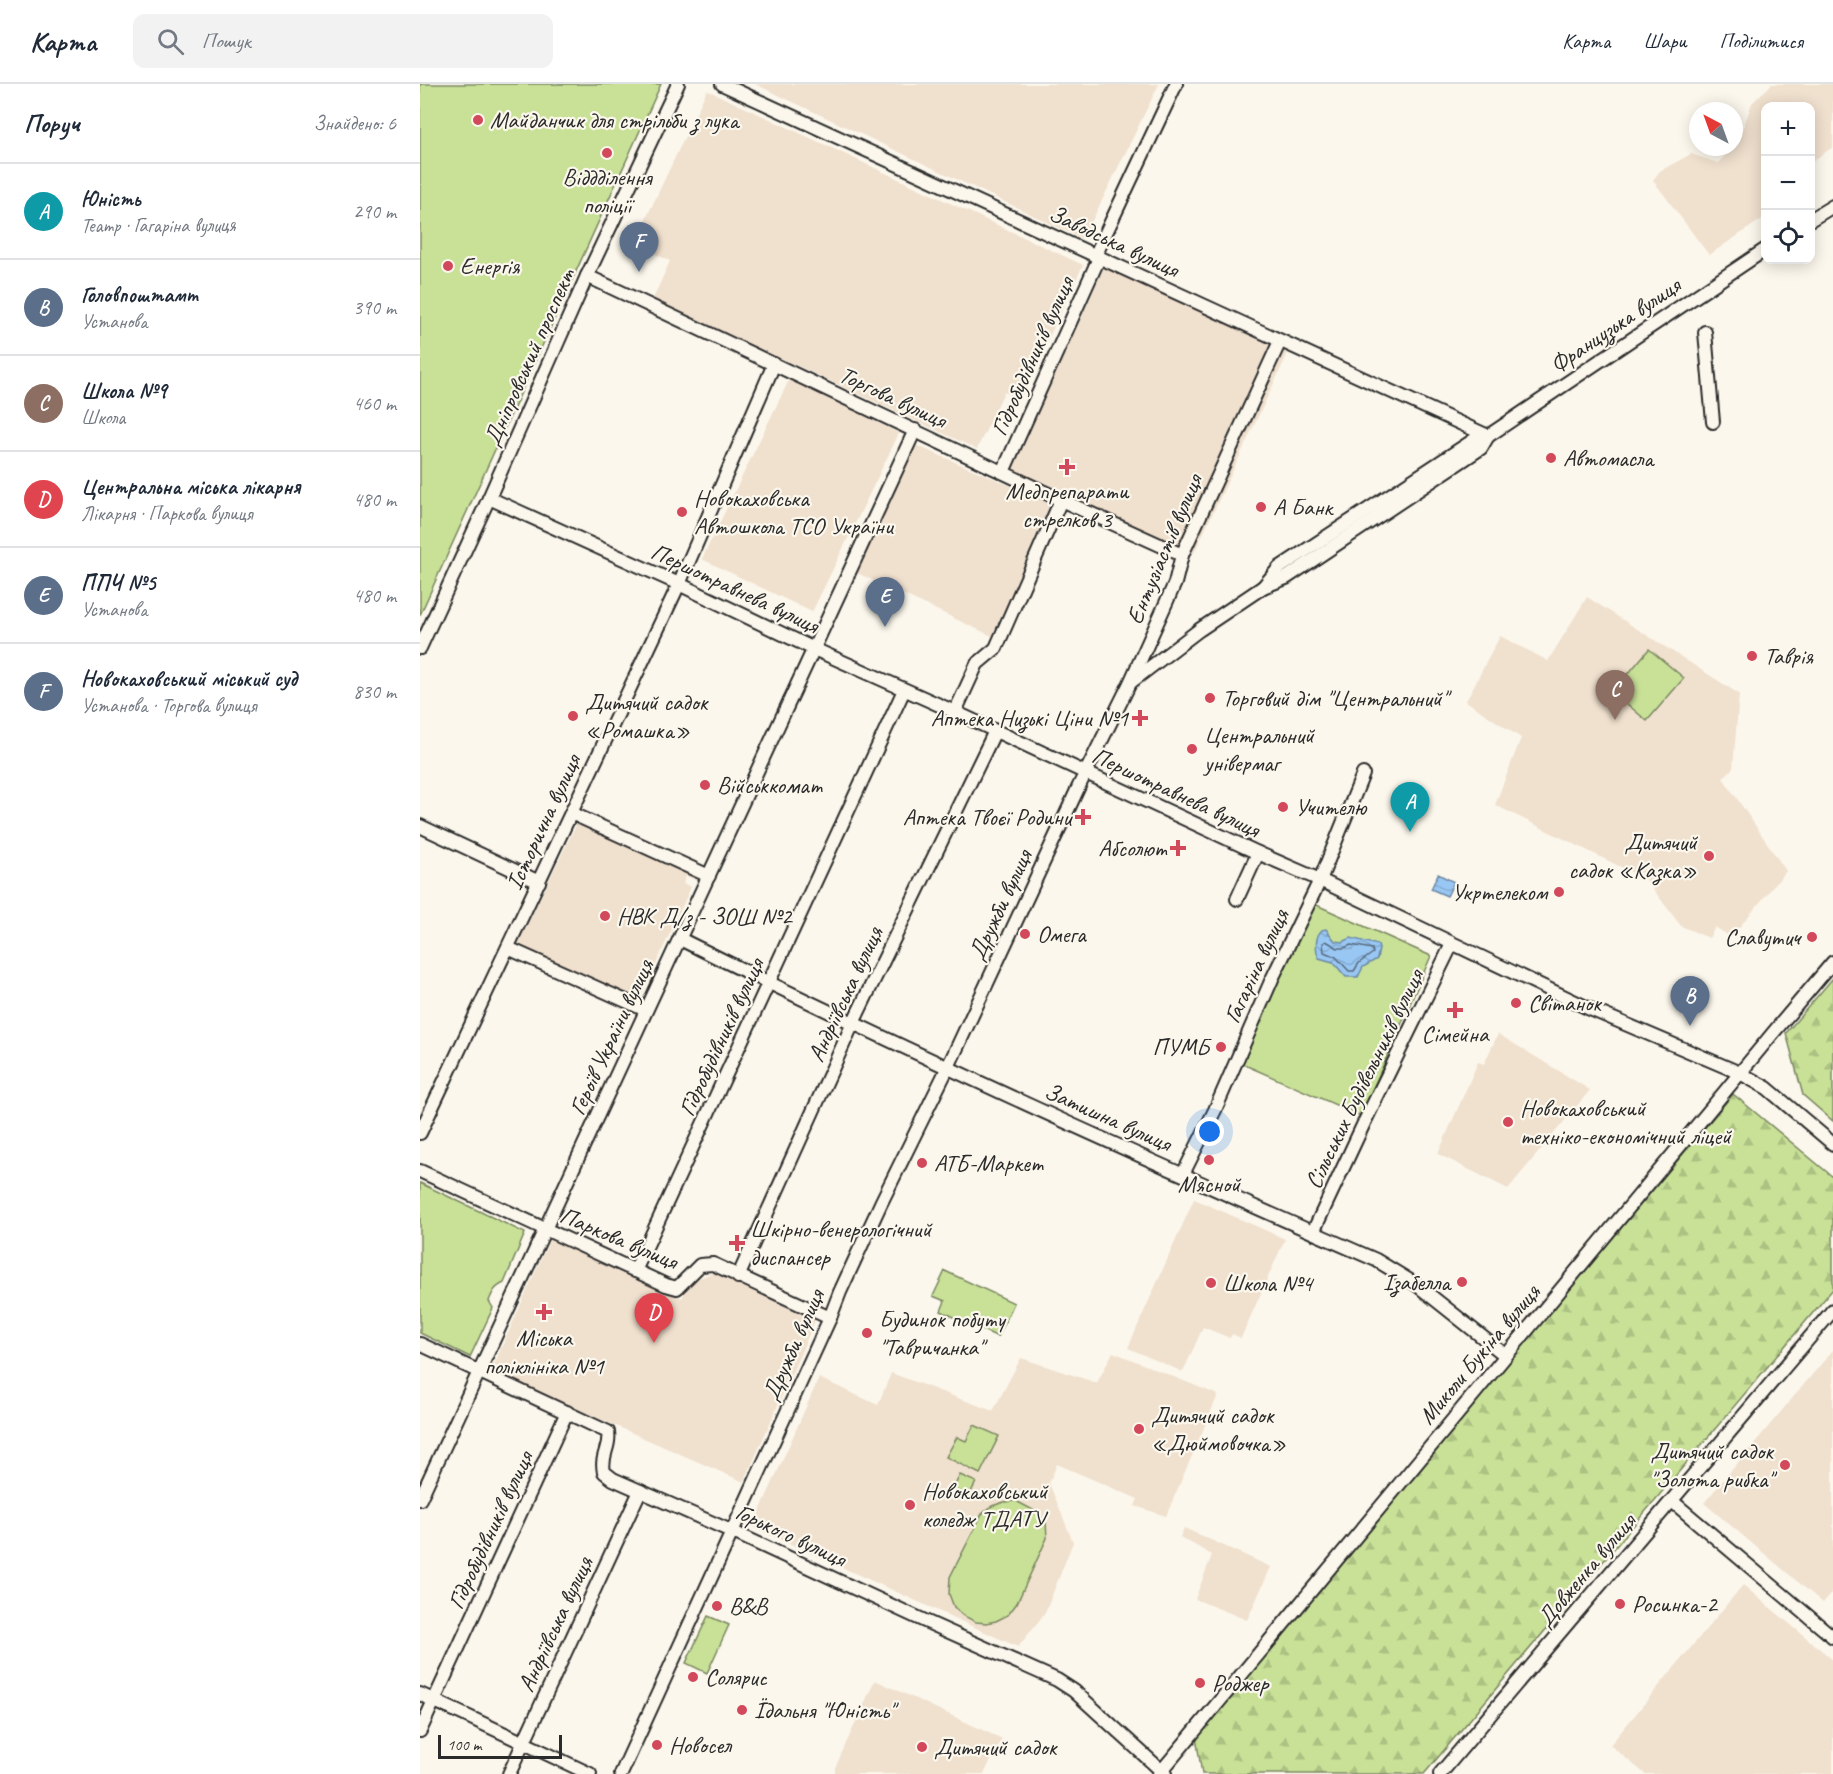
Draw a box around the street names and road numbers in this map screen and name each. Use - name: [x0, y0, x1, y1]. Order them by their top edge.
- street label: Заводська вулиця: [1044, 198, 1185, 285]
- street label: Дніпровський проспект: [476, 263, 582, 451]
- street label: Французька вулиця: [1544, 269, 1688, 380]
- street label: Гідробудівників вулиця: [984, 270, 1081, 440]
- street label: Торгова вулиця: [835, 359, 953, 436]
- street label: Ентузіастів вулиця: [1119, 468, 1210, 628]
- street label: Першотравнева вулиця: [646, 536, 825, 641]
- street label: Першотравнева вулиця: [1087, 740, 1266, 845]
- street label: Історична вулиця: [499, 748, 588, 894]
- street label: Дружби вулиця: [961, 844, 1039, 965]
- street label: Гагаріна вулиця: [1217, 903, 1296, 1028]
- street label: Андріївська вулиця: [801, 920, 890, 1066]
- street label: Гідробудівників вулиця: [671, 952, 771, 1121]
- street label: Героїв України вулиця: [562, 953, 661, 1120]
- street label: Сільських Будівельників вулиця: [1298, 963, 1431, 1194]
- street label: Затишна вулиця: [1040, 1076, 1178, 1159]
- street label: Паркова вулиця: [556, 1200, 684, 1277]
- street label: Миколи Букіна вулиця: [1412, 1277, 1547, 1430]
- street label: Дружби вулиця: [755, 1284, 831, 1405]
- street label: Гідробудівників вулиця: [440, 1445, 540, 1614]
- street label: Горького вулиця: [731, 1496, 853, 1574]
- street label: Довженка вулиця: [1530, 1506, 1643, 1633]
- street label: Андріївська вулиця: [511, 1550, 600, 1696]

